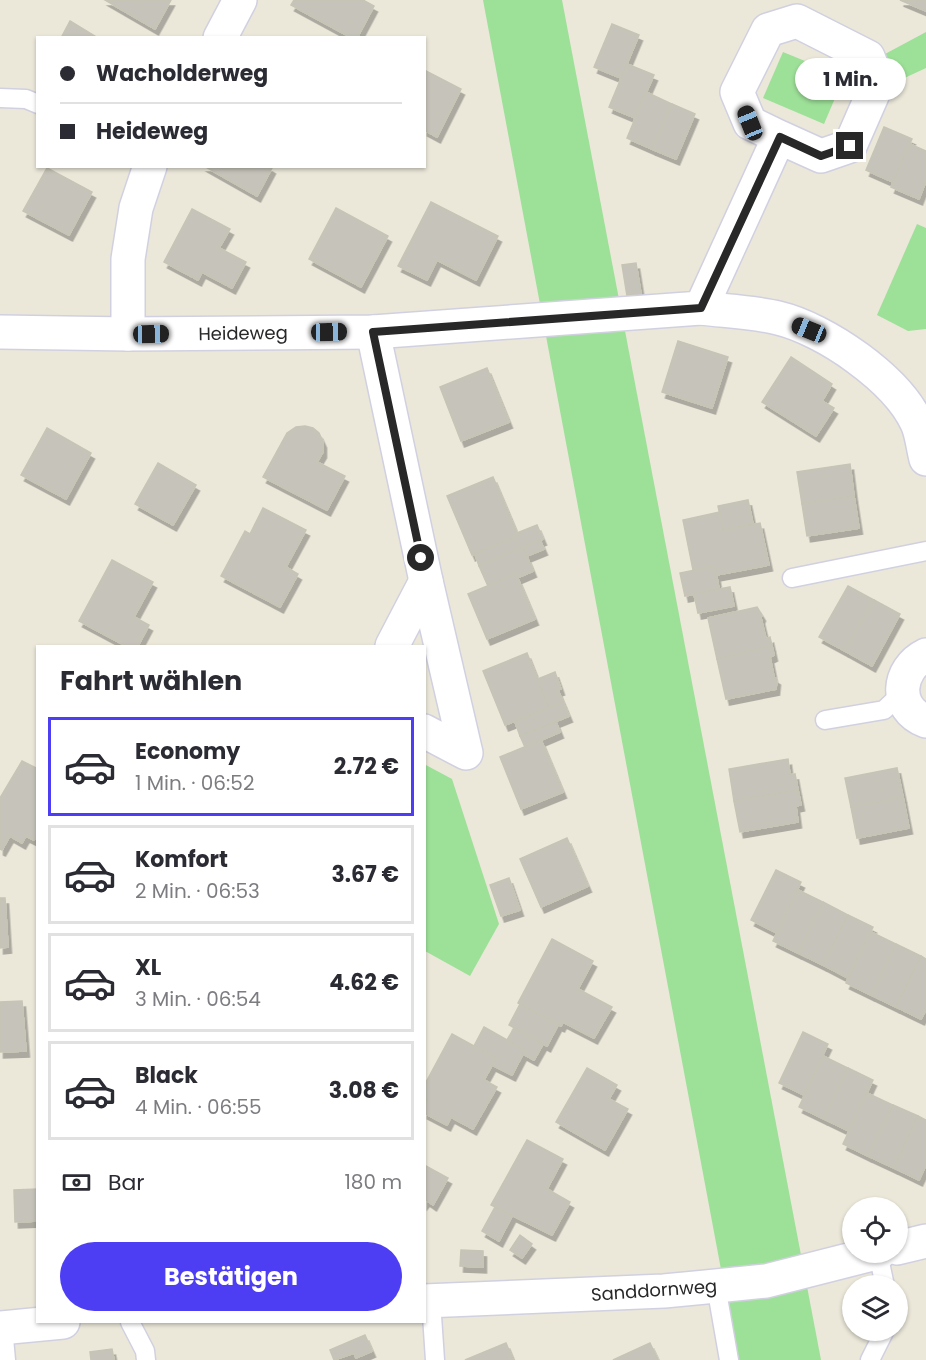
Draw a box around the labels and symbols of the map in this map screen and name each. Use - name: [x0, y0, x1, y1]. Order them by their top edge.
- callout: 1 Min.: [794, 59, 906, 101]
- car: [735, 103, 765, 143]
- route end: [836, 132, 863, 159]
- car: [789, 315, 829, 345]
- street label: Heideweg: [198, 320, 288, 346]
- car: [311, 323, 347, 341]
- car: [133, 325, 169, 343]
- route start: [407, 544, 434, 571]
- street label: Sanddornweg: [590, 1273, 718, 1307]

